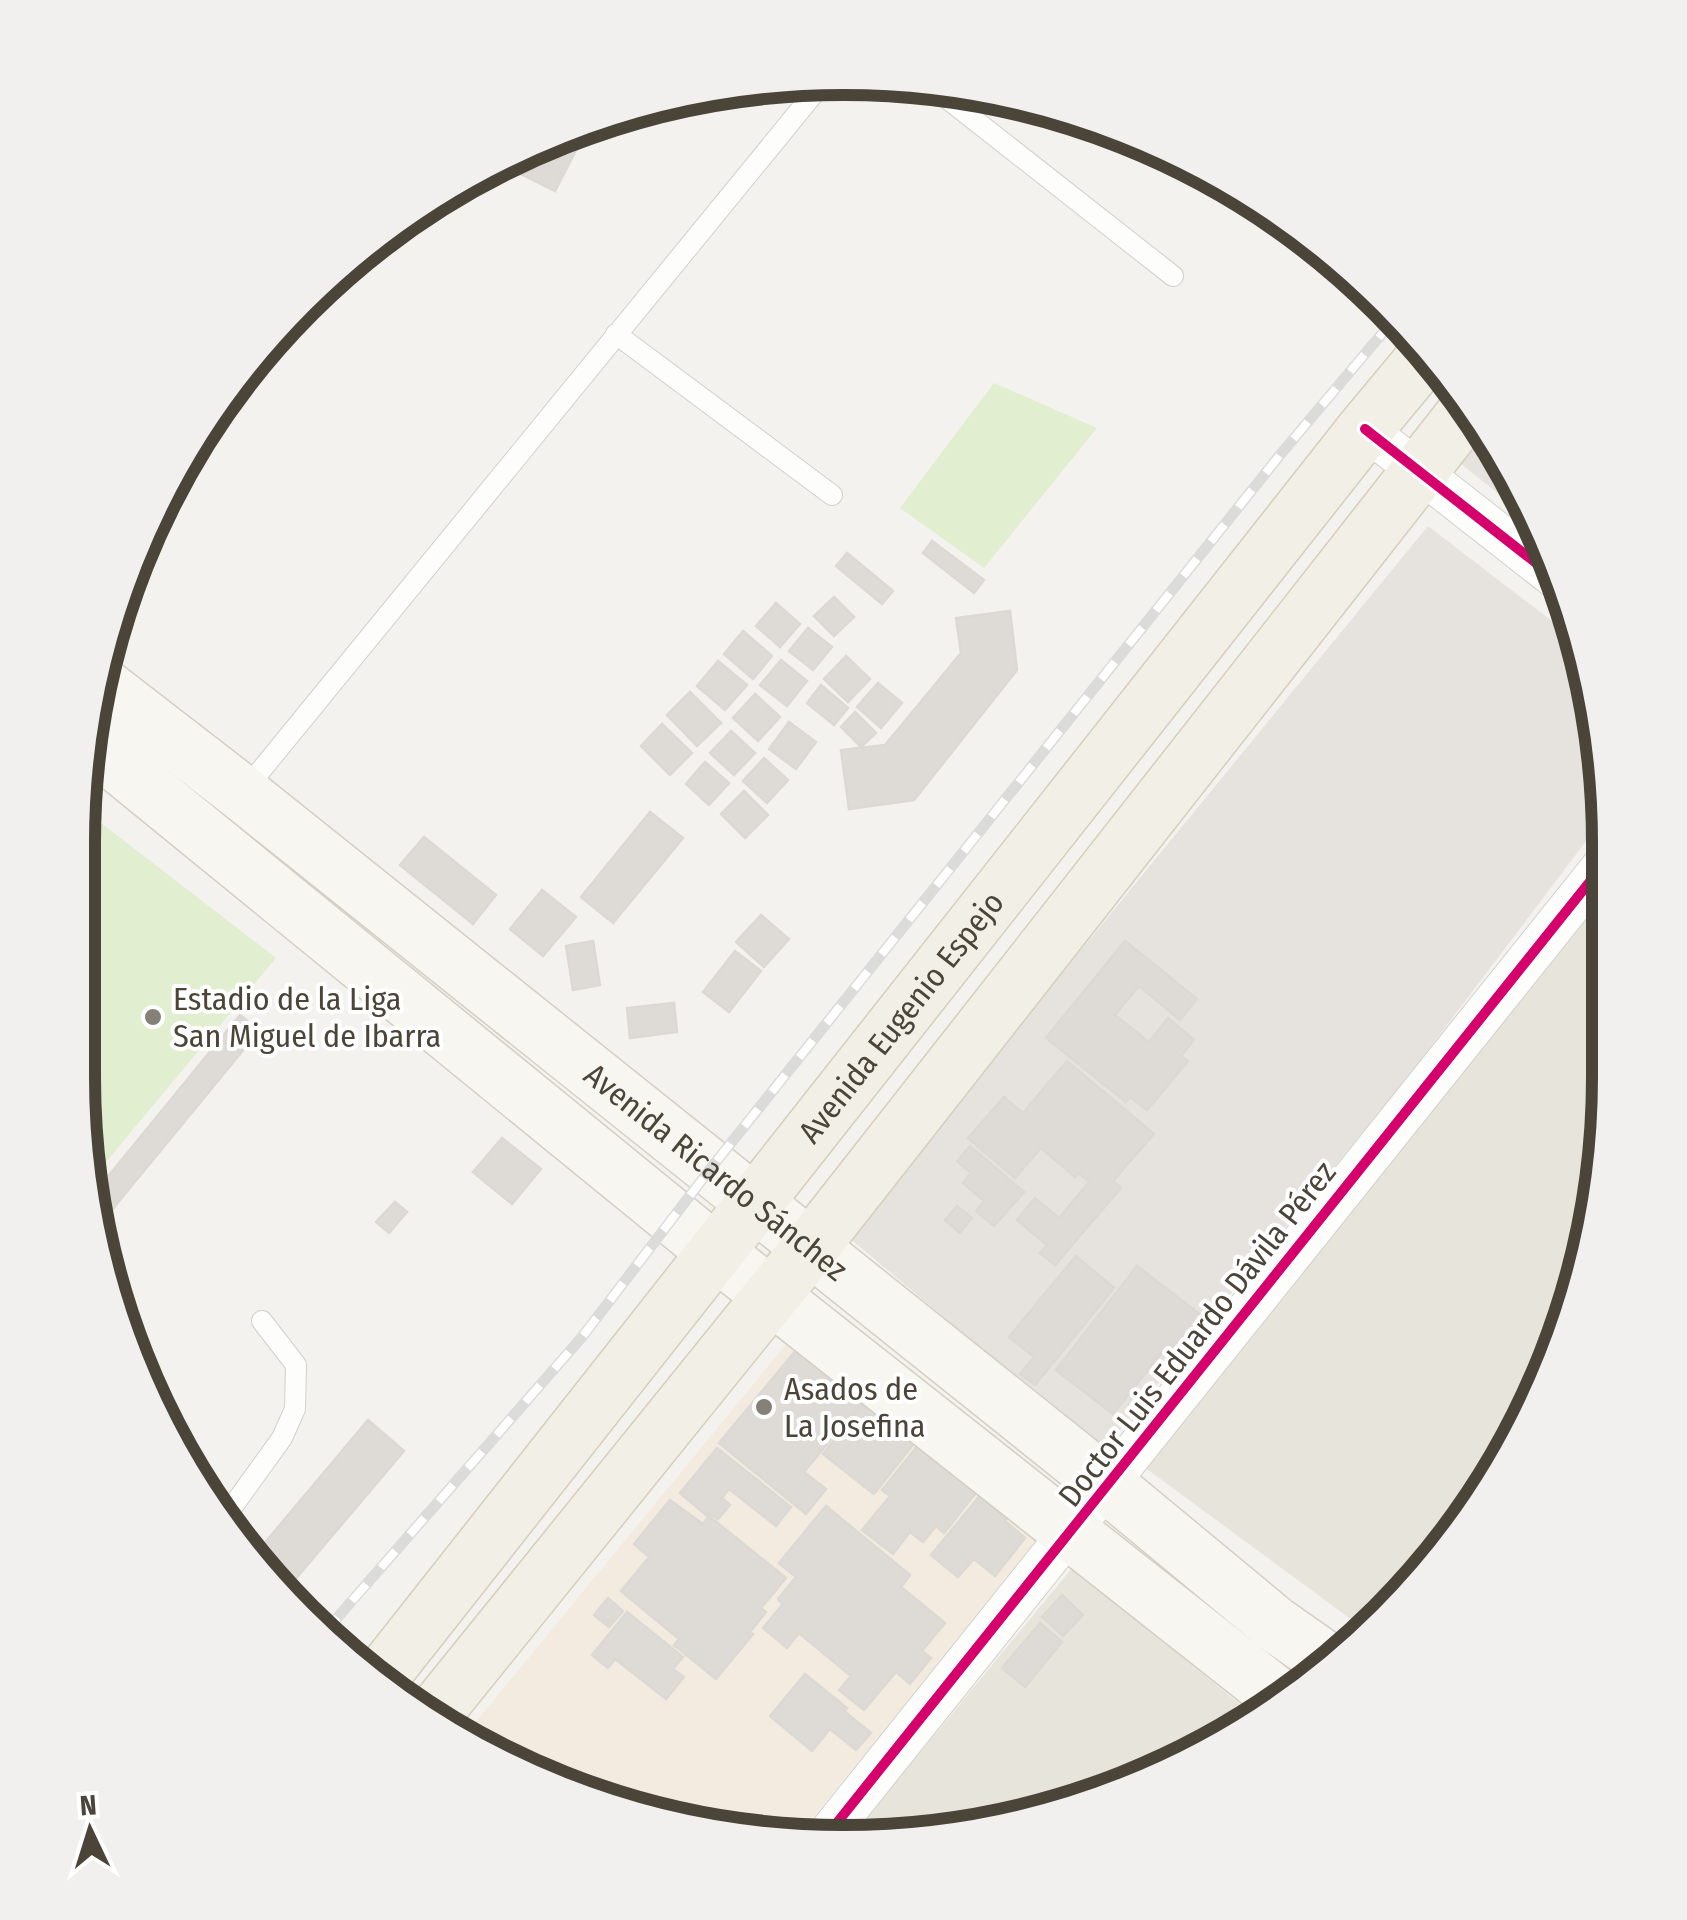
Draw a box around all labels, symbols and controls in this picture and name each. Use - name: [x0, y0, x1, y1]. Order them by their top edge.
- street label: Avenida Eugenio Espejo: [790, 884, 1012, 1150]
- place label: Estadio de la Liga San Miguel de Ibarra: [173, 980, 441, 1055]
- marker: Estadio de la Liga San Miguel de Ibarra: [142, 1006, 164, 1028]
- street label: Avenida Ricardo Sánchez: [577, 1055, 855, 1289]
- street label: Doctor Luis Eduardo Dávila Pérez: [1050, 1154, 1344, 1514]
- place label: Asados de La Josefina: [784, 1370, 925, 1445]
- marker: Asados de La Josefina: [753, 1396, 775, 1418]
- north arrow: [40, 1780, 140, 1880]
- text: N: [79, 1789, 98, 1823]

